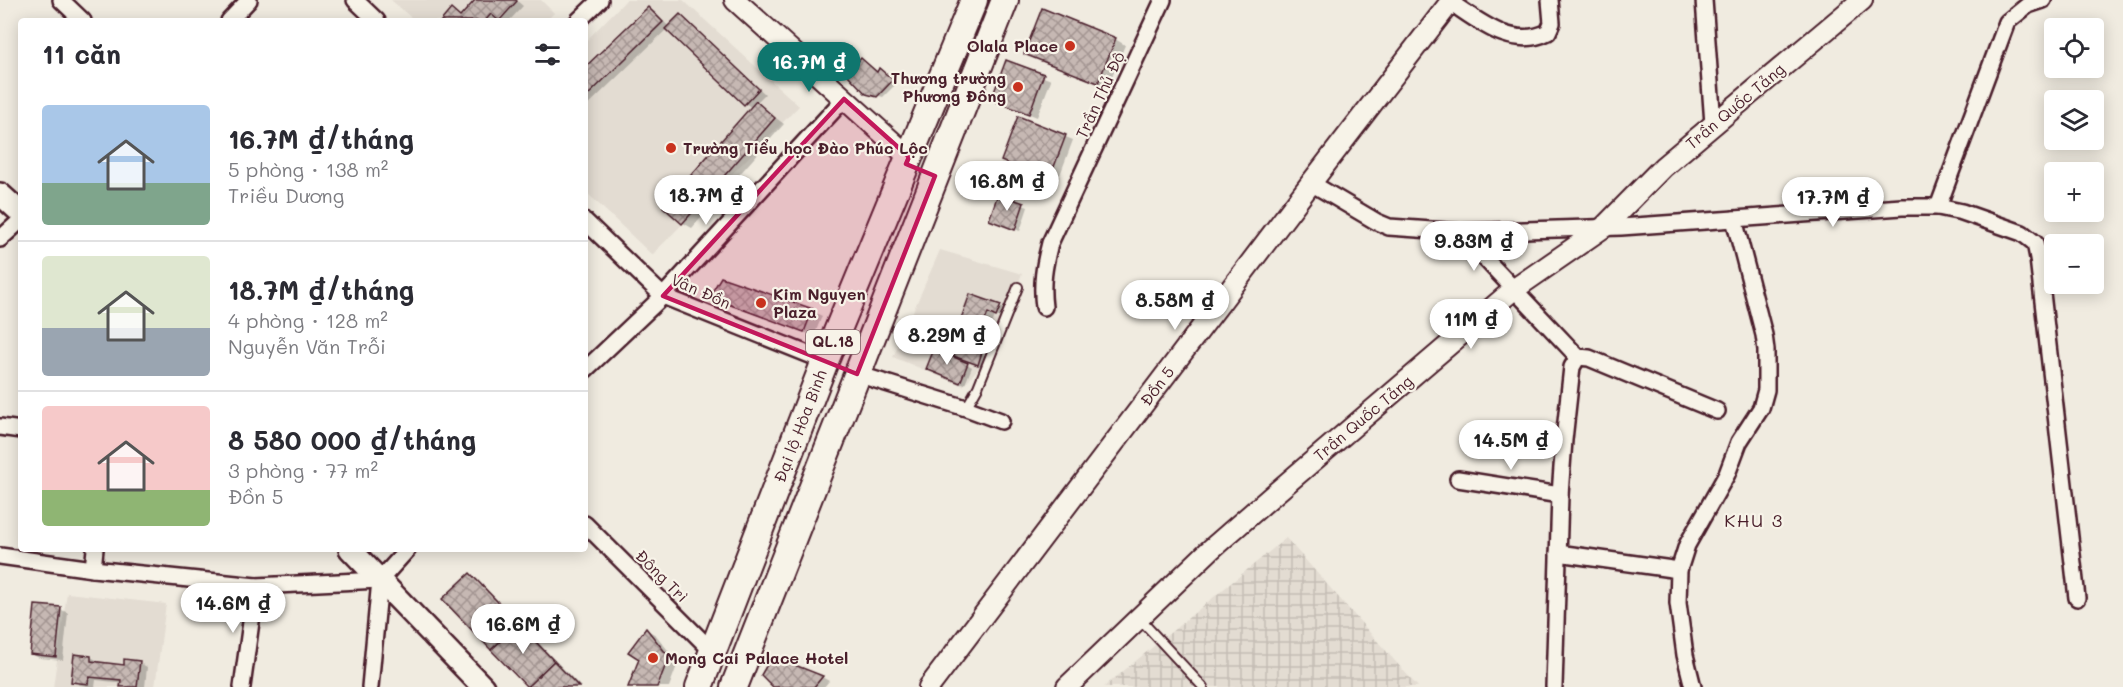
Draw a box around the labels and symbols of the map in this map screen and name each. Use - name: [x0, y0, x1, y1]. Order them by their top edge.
- place label: Olala Place: [967, 35, 1058, 56]
- marker: Olala Place: [1063, 39, 1077, 53]
- pin: 16.7M ₫: [754, 42, 864, 93]
- street label: Trần Thủ Độ: [1070, 48, 1129, 142]
- street label: Trần Quốc Tảng: [1681, 58, 1789, 153]
- place label: Thương trường Phương Đông: [891, 67, 1006, 106]
- marker: Thương trường Phương Đông: [1011, 80, 1025, 94]
- place label: Trường Tiểu học Đào Phúc Lộc: [683, 137, 928, 158]
- marker: Trường Tiểu học Đào Phúc Lộc: [664, 141, 678, 155]
- pin: 16.8M ₫: [952, 161, 1062, 212]
- pin: 18.7M ₫: [651, 175, 761, 226]
- pin: 17.7M ₫: [1778, 177, 1888, 228]
- pin: 9.83M ₫: [1419, 221, 1529, 272]
- street label: Vân Đồn: [668, 268, 734, 313]
- pin: 8.58M ₫: [1120, 280, 1230, 331]
- place label: Kim Nguyen Plaza: [773, 283, 866, 322]
- marker: Kim Nguyen Plaza: [754, 296, 768, 310]
- pin: 11M ₫: [1429, 299, 1513, 350]
- pin: 8.29M ₫: [892, 315, 1002, 366]
- road number: QL.18: [806, 330, 860, 354]
- street label: Đồn 5: [1135, 362, 1178, 410]
- street label: Đại lộ Hòa Bình: [768, 367, 831, 485]
- street label: Trần Quốc Tảng: [1309, 370, 1417, 465]
- pin: 14.5M ₫: [1456, 420, 1566, 471]
- district label: KHU 3: [1724, 508, 1784, 532]
- street label: Đông Trì: [632, 545, 693, 606]
- pin: 14.6M ₫: [178, 583, 288, 634]
- pin: 16.6M ₫: [468, 604, 578, 655]
- place label: Mong Cai Palace Hotel: [665, 647, 848, 668]
- marker: Mong Cai Palace Hotel: [646, 651, 660, 665]

